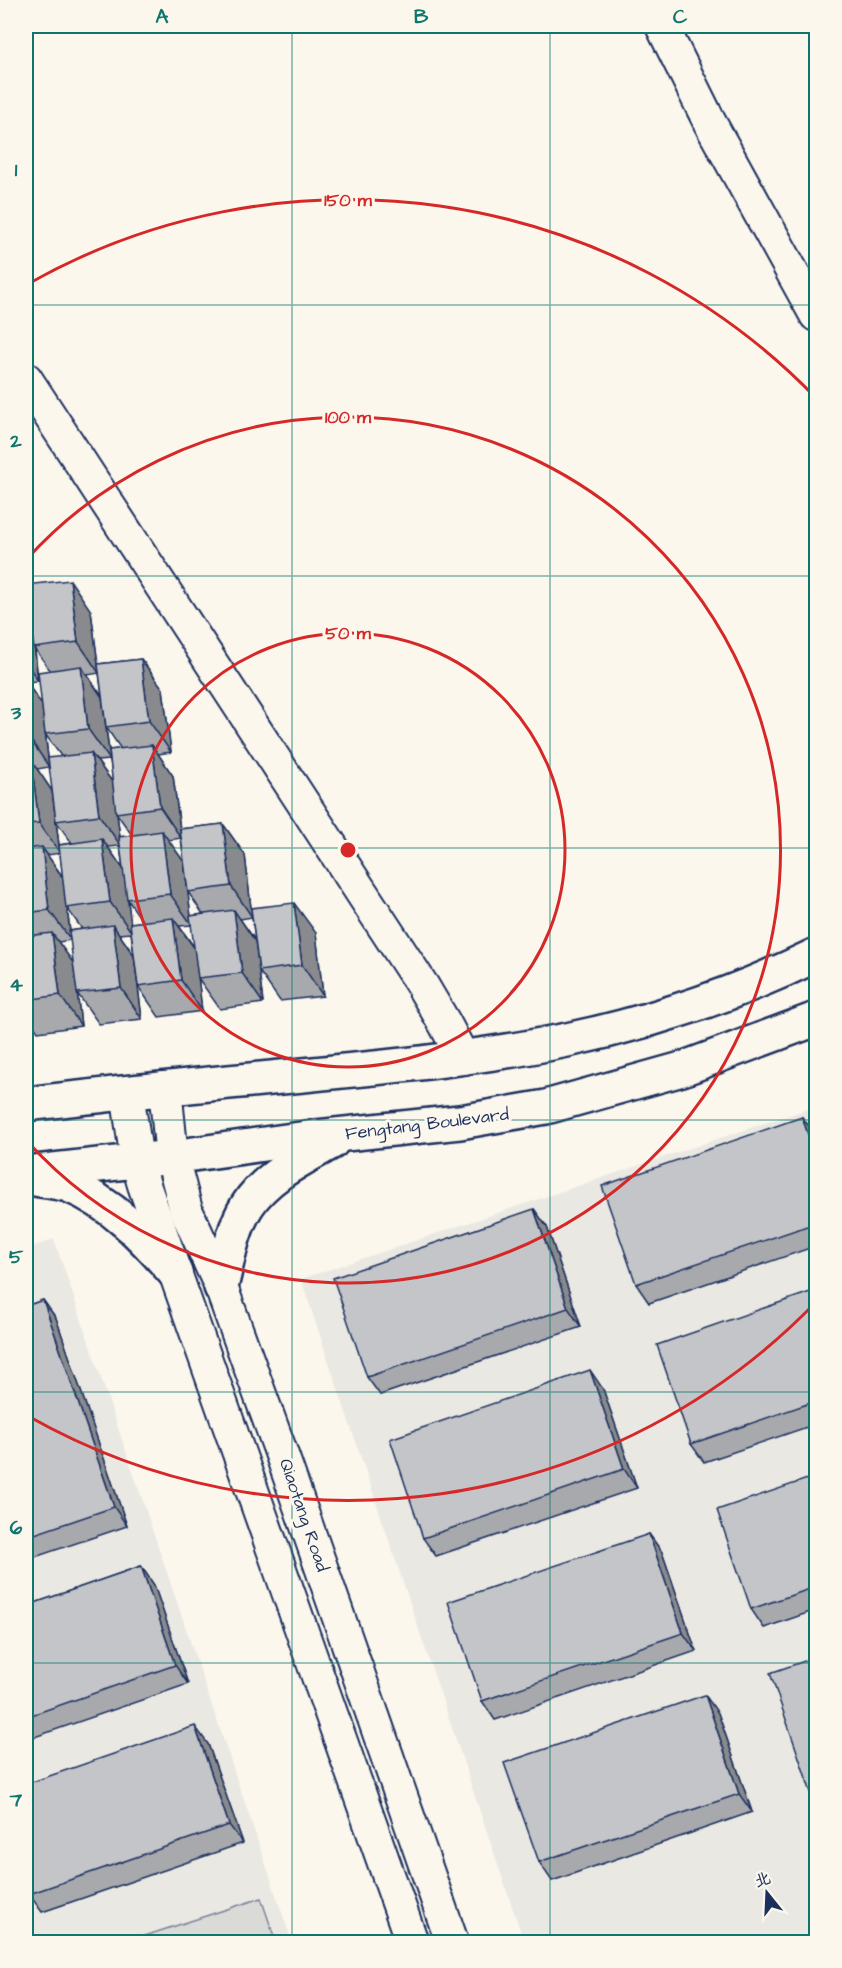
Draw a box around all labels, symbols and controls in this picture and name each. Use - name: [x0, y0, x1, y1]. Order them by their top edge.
- text: A: [156, 3, 169, 31]
- text: B: [414, 3, 429, 31]
- text: C: [673, 3, 688, 31]
- text: 1: [15, 156, 18, 184]
- text: 150 m: [324, 188, 373, 213]
- text: 100 m: [325, 405, 372, 430]
- text: 2: [9, 427, 22, 455]
- text: 50 m: [325, 621, 372, 646]
- text: 3: [10, 699, 22, 727]
- centre of rings: [338, 840, 358, 860]
- text: 4: [9, 971, 23, 999]
- street label: Fengtang Boulevard: [344, 1102, 510, 1147]
- text: 5: [9, 1243, 24, 1271]
- street label: Qiaotang Road: [272, 1455, 335, 1575]
- text: 6: [10, 1514, 23, 1542]
- text: 7: [9, 1786, 23, 1814]
- north arrow: [737, 1863, 797, 1923]
- text: 北: [752, 1867, 774, 1893]

